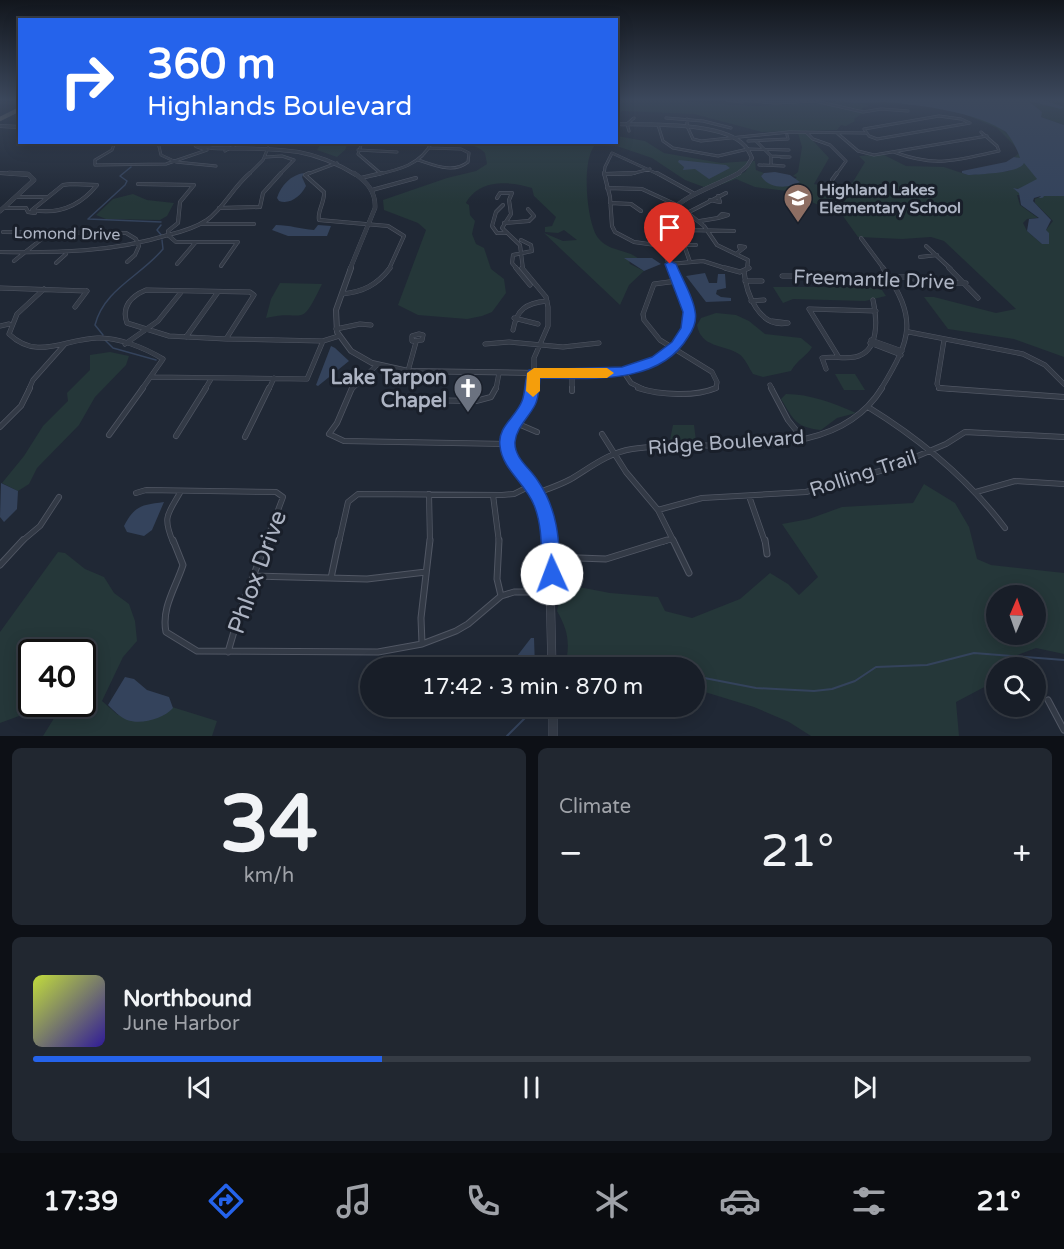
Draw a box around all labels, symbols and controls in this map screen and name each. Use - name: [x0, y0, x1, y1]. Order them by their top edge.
- text: 360 m: [147, 39, 276, 90]
- icon: right: [48, 42, 126, 120]
- text: Highlands Boulevard: [147, 90, 412, 123]
- place label: Highland Lakes Elementary School: [819, 180, 961, 218]
- school or university icon: Highland Lakes Elementary School: [782, 182, 814, 224]
- pin: [644, 202, 695, 264]
- icon: arrive: [653, 211, 686, 244]
- street label: Lomond Drive: [13, 223, 121, 245]
- street label: Freemantle Drive: [793, 265, 955, 295]
- place label: Lake Tarpon Chapel: [331, 366, 447, 413]
- church icon: Lake Tarpon Chapel: [452, 372, 484, 414]
- street label: Ridge Boulevard: [647, 426, 805, 460]
- street label: Rolling Trail: [807, 445, 920, 503]
- street label: Phlox Drive: [222, 507, 293, 638]
- position arrow: [520, 542, 584, 606]
- north arrow: [986, 585, 1046, 645]
- map controls: [986, 585, 1046, 717]
- speed limit sign: 40: [18, 639, 96, 717]
- button: search: [986, 657, 1046, 717]
- text: 17:42 · 3 min · 870 m: [422, 674, 643, 700]
- text: 34: [220, 778, 318, 872]
- text: Climate: [559, 795, 631, 819]
- text: 21°: [761, 825, 834, 879]
- text: −: [559, 834, 583, 873]
- text: +: [1012, 834, 1031, 873]
- text: km/h: [244, 864, 294, 888]
- text: Northbound: [123, 986, 252, 1012]
- text: June Harbor: [123, 1012, 240, 1036]
- icon: previous: [183, 1071, 216, 1104]
- icon: pause: [515, 1071, 548, 1104]
- icon: next: [848, 1071, 881, 1104]
- icon: directions: [205, 1180, 247, 1222]
- icon: music: [333, 1180, 375, 1222]
- icon: phone: [462, 1180, 504, 1222]
- icon: climate: [591, 1180, 633, 1222]
- icon: car: [719, 1180, 761, 1222]
- icon: filters: [848, 1180, 890, 1222]
- text: 17:39: [43, 1185, 118, 1218]
- text: 21°: [977, 1185, 1021, 1218]

